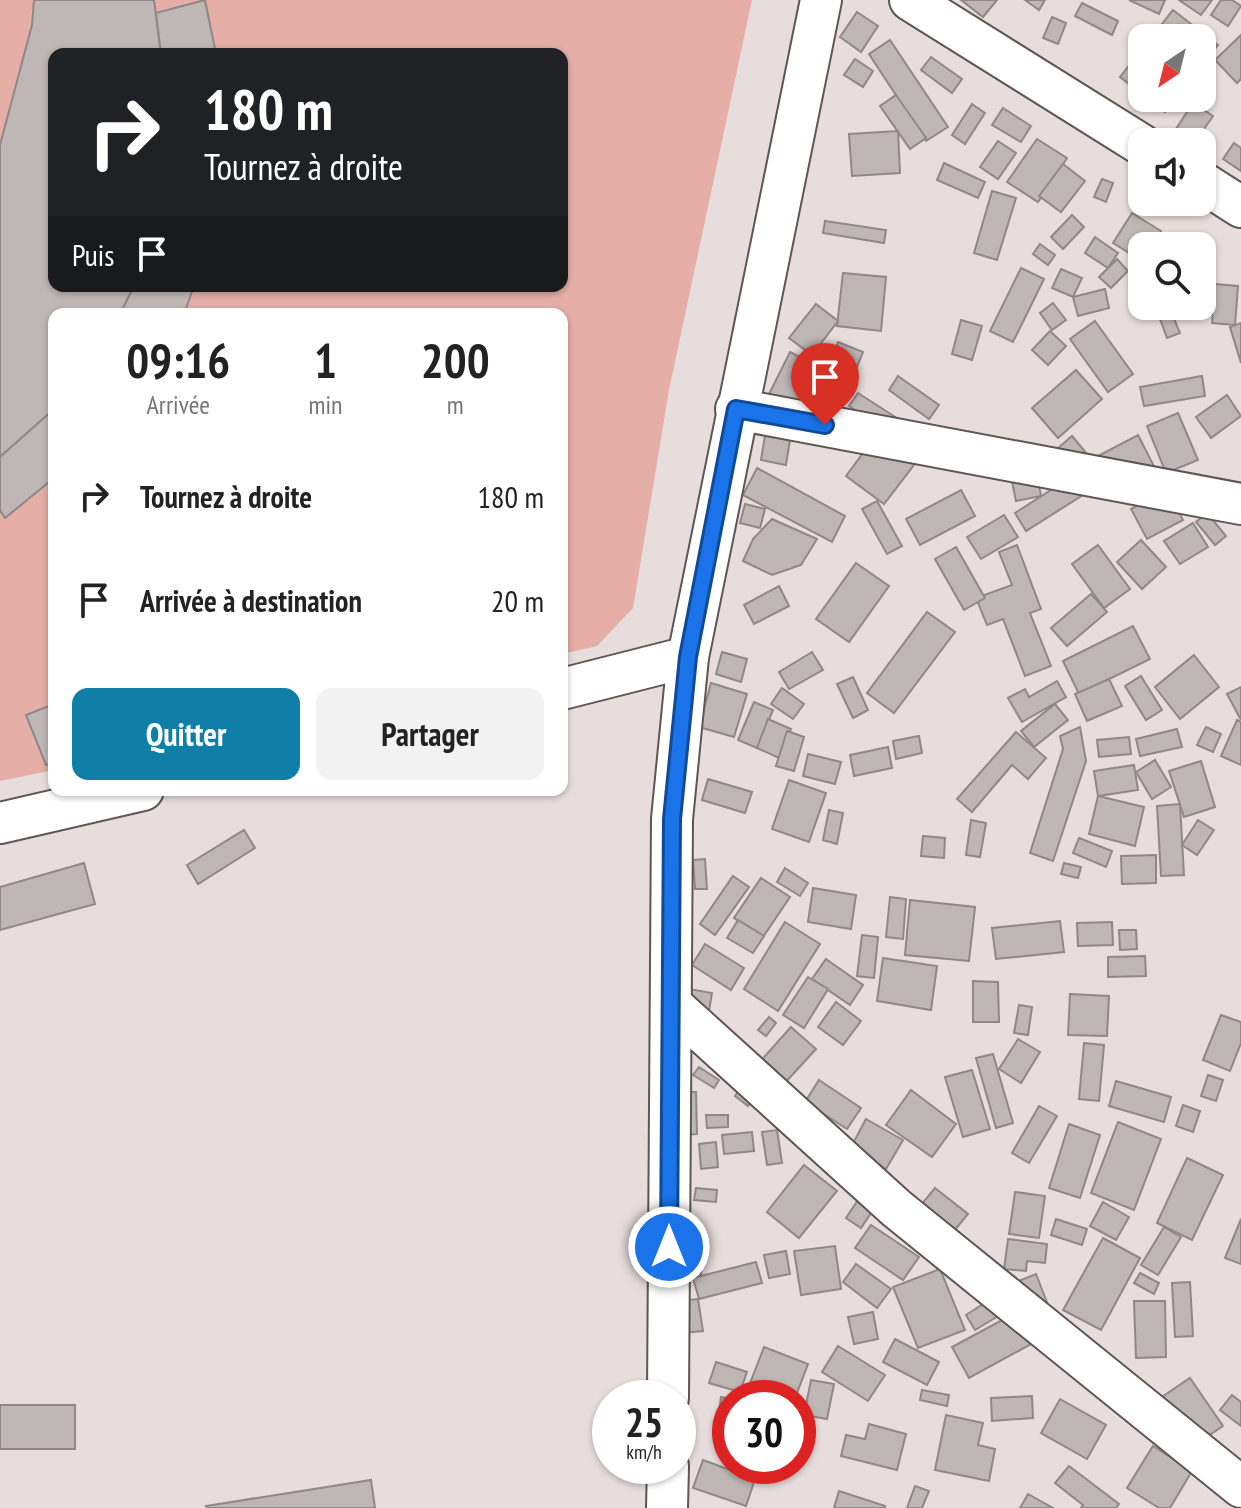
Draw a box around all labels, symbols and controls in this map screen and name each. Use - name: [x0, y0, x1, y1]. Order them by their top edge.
- north arrow: [1128, 24, 1216, 112]
- map controls: [1128, 24, 1216, 320]
- text: 180 m: [204, 73, 333, 145]
- icon: right: [72, 80, 176, 184]
- button: sound: [1128, 128, 1216, 216]
- text: Tournez à droite: [204, 143, 403, 190]
- icon: arrive: [130, 232, 174, 276]
- button: search: [1128, 232, 1216, 320]
- text: Puis: [72, 235, 114, 274]
- text: 09:16: [126, 329, 230, 391]
- text: 1: [314, 329, 337, 391]
- text: 200: [421, 329, 490, 391]
- pin: [791, 343, 859, 425]
- icon: arrive: [803, 355, 847, 399]
- text: Arrivée: [146, 388, 210, 421]
- text: min: [308, 388, 342, 421]
- text: m: [447, 388, 464, 421]
- icon: right: [72, 474, 116, 518]
- text: Tournez à droite: [140, 477, 312, 516]
- text: 180 m: [478, 477, 544, 516]
- icon: arrive: [72, 578, 116, 622]
- text: Arrivée à destination: [140, 581, 362, 620]
- text: 20 m: [491, 581, 544, 620]
- button: Quitter: [72, 688, 300, 780]
- button: Partager: [316, 688, 544, 780]
- position arrow: [627, 1205, 711, 1289]
- speed limit sign: 30: [712, 1380, 816, 1484]
- text: 25: [625, 1396, 663, 1448]
- text: km/h: [626, 1439, 662, 1465]

